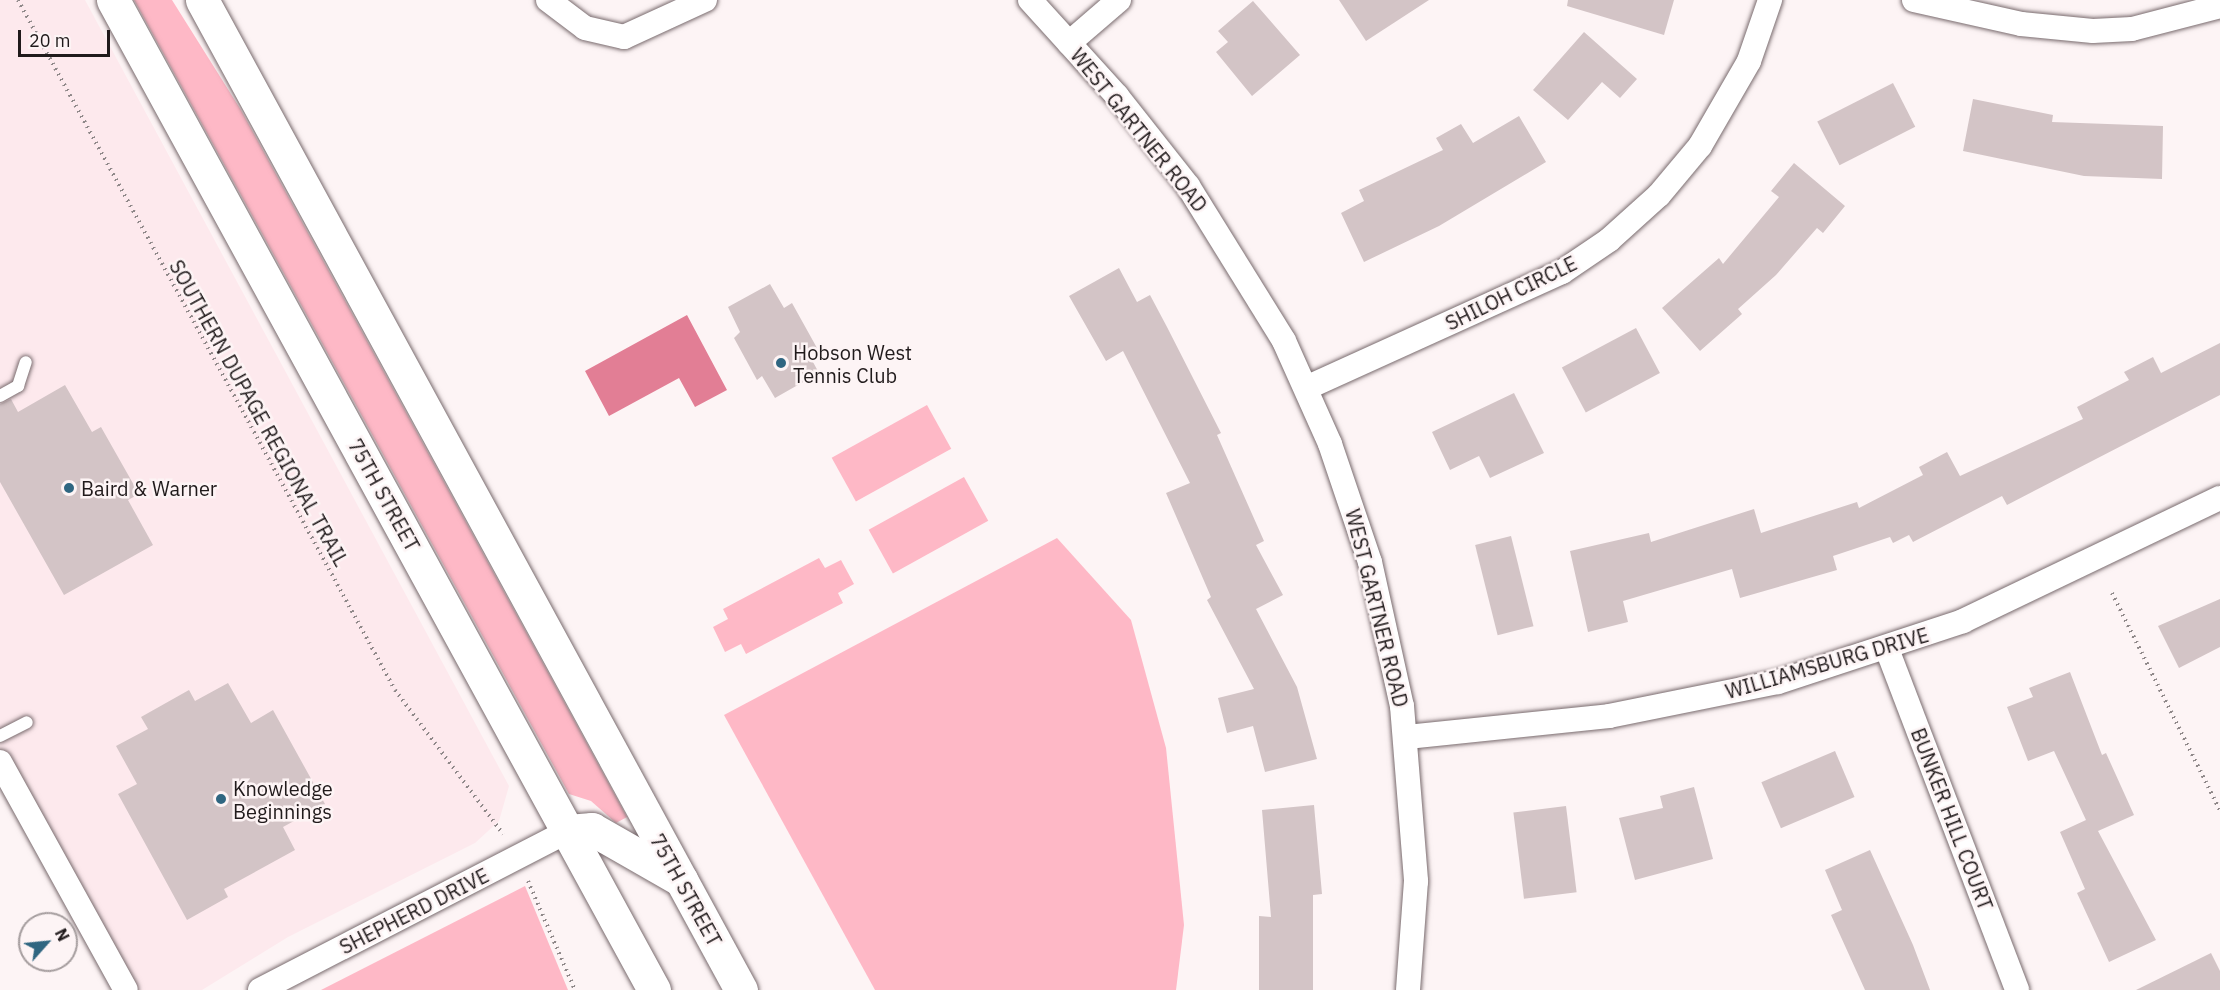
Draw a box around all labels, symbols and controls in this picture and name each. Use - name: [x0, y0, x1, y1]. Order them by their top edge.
- scale bar: [21, 18, 112, 56]
- text: 20 m: [29, 29, 71, 52]
- street label: WEST GARTNER ROAD: [1066, 43, 1212, 217]
- street label: SHILOH CIRCLE: [1441, 251, 1581, 335]
- street label: SOUTHERN DUPAGE REGIONAL TRAIL: [165, 256, 353, 570]
- place label: Hobson West Tennis Club: [793, 340, 912, 387]
- marker: Hobson West Tennis Club: [774, 356, 788, 370]
- street label: 75TH STREET: [343, 435, 425, 555]
- place label: Baird & Warner: [81, 476, 217, 500]
- marker: Baird & Warner: [62, 481, 76, 495]
- street label: WEST GARTNER ROAD: [1341, 506, 1413, 710]
- street label: WILLIAMSBURG DRIVE: [1723, 622, 1931, 704]
- street label: BUNKER HILL COURT: [1906, 725, 1998, 913]
- place label: Knowledge Beginnings: [233, 776, 333, 823]
- marker: Knowledge Beginnings: [214, 792, 228, 806]
- street label: 75TH STREET: [645, 830, 727, 950]
- street label: SHEPHERD DRIVE: [335, 863, 493, 959]
- north arrow: [18, 912, 78, 972]
- text: N: [51, 925, 74, 944]

